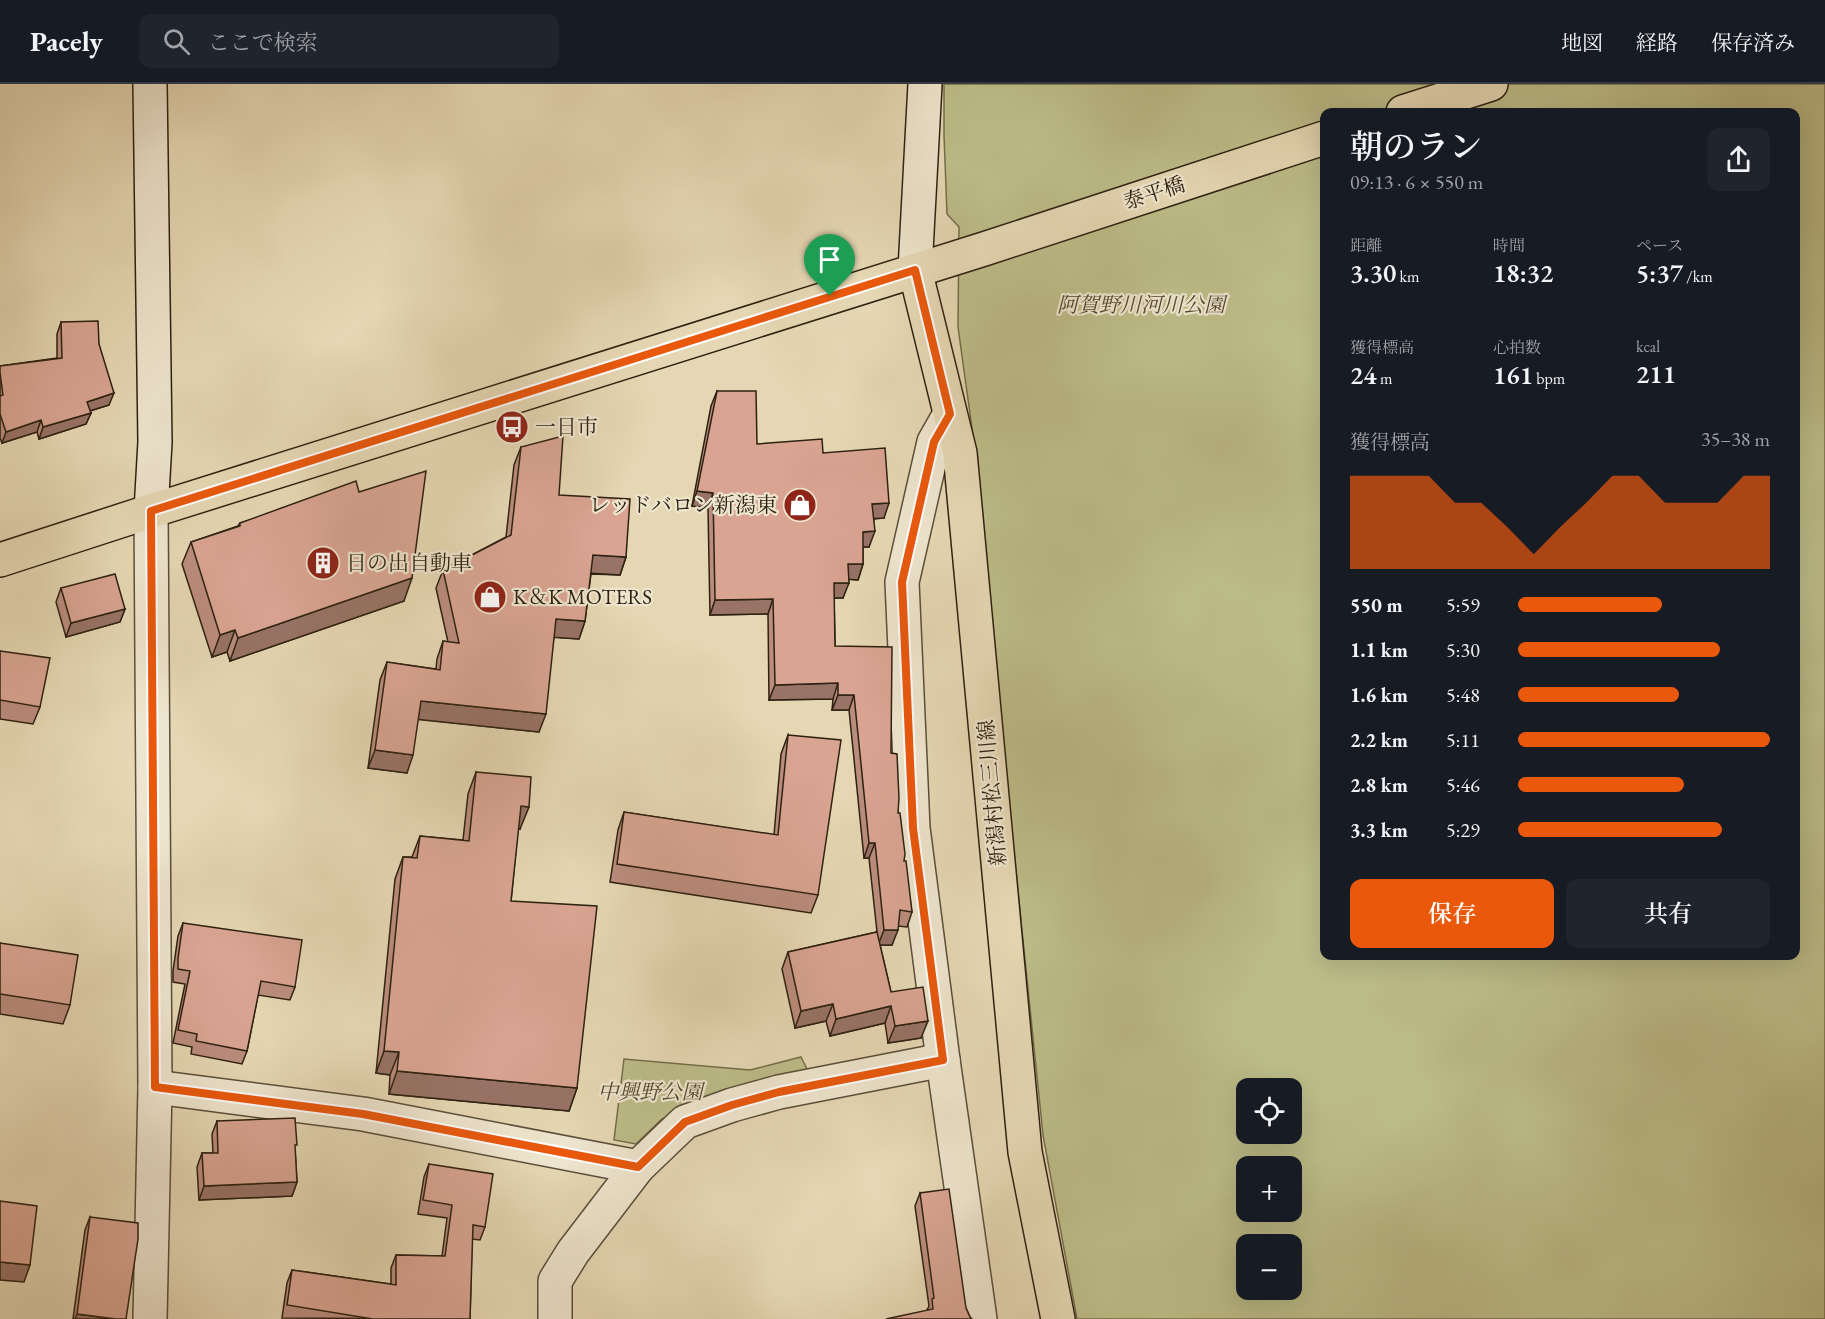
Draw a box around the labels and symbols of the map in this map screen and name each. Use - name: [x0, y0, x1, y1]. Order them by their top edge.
- street label: 泰平橋: [1120, 170, 1188, 215]
- pin: [804, 234, 855, 296]
- park label: 阿賀野川河川公園: [1057, 291, 1228, 318]
- bus stop icon: 一日市: [494, 409, 530, 445]
- place label: 一日市: [535, 413, 598, 440]
- shop icon: レッドバロン新潟東: [782, 487, 818, 523]
- place label: レッドバロン新潟東: [589, 491, 777, 518]
- building icon: 日の出自動車: [305, 545, 341, 581]
- place label: 日の出自動車: [346, 549, 472, 576]
- shop icon: K＆K MOTERS: [472, 579, 508, 615]
- place label: K＆K MOTERS: [513, 583, 652, 610]
- street label: 新潟村松三川線: [972, 719, 1011, 867]
- park label: 中興野公園: [598, 1078, 705, 1105]

